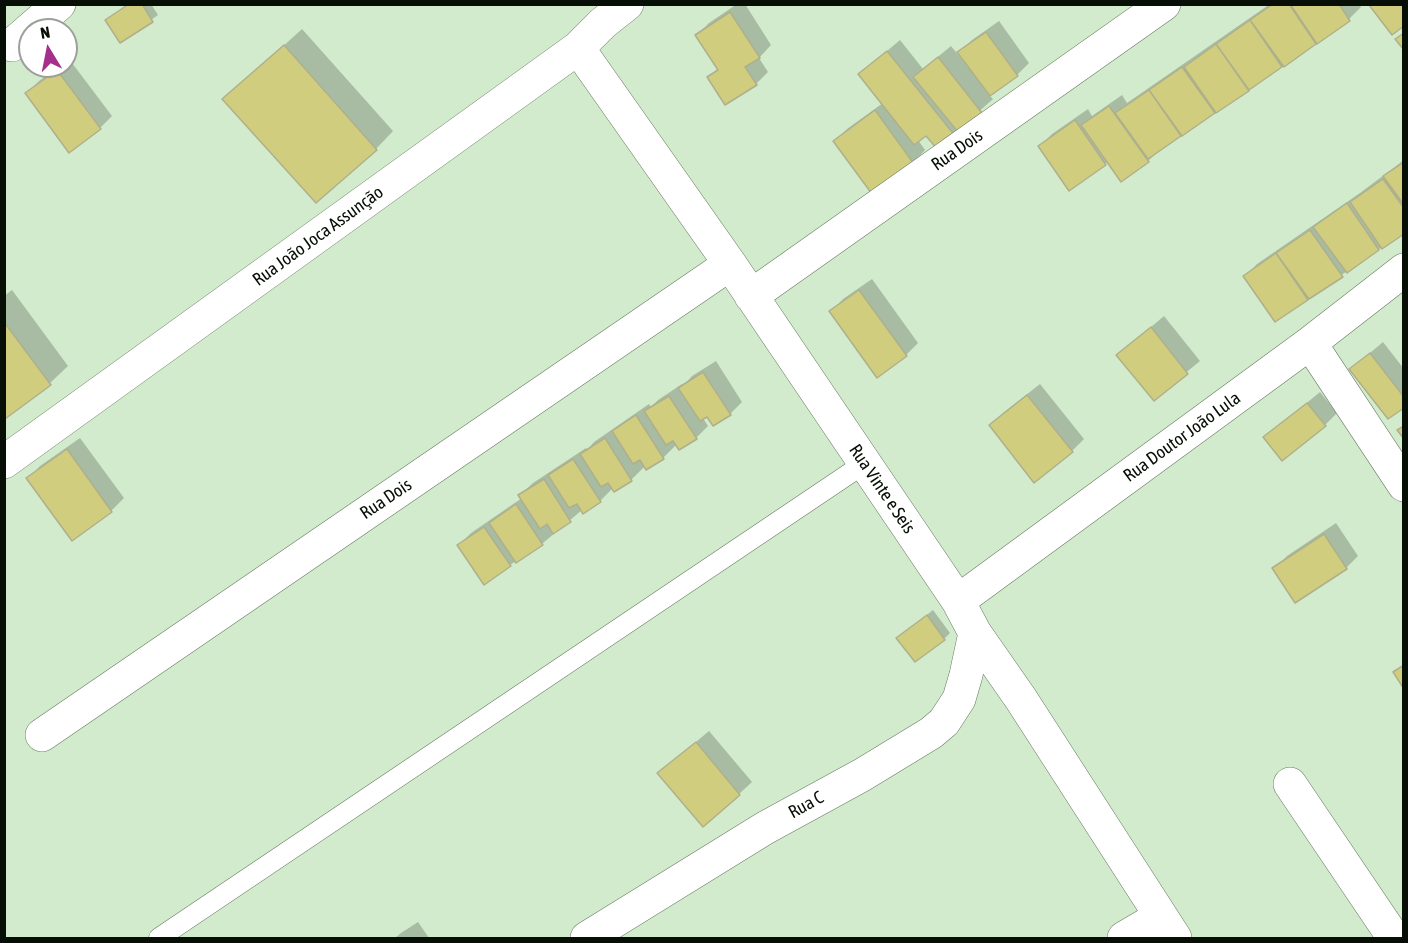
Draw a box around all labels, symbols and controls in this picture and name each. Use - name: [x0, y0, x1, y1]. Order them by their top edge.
- north arrow: [18, 18, 78, 78]
- text: N: [39, 23, 51, 42]
- street label: Rua Dois: [927, 125, 987, 175]
- street label: Rua João Joca Assunção: [248, 181, 388, 291]
- street label: Rua Doutor João Lula: [1119, 387, 1245, 487]
- street label: Rua Vinte e Seis: [844, 440, 920, 538]
- street label: Rua Dois: [356, 474, 416, 524]
- street label: Rua C: [785, 787, 827, 823]

